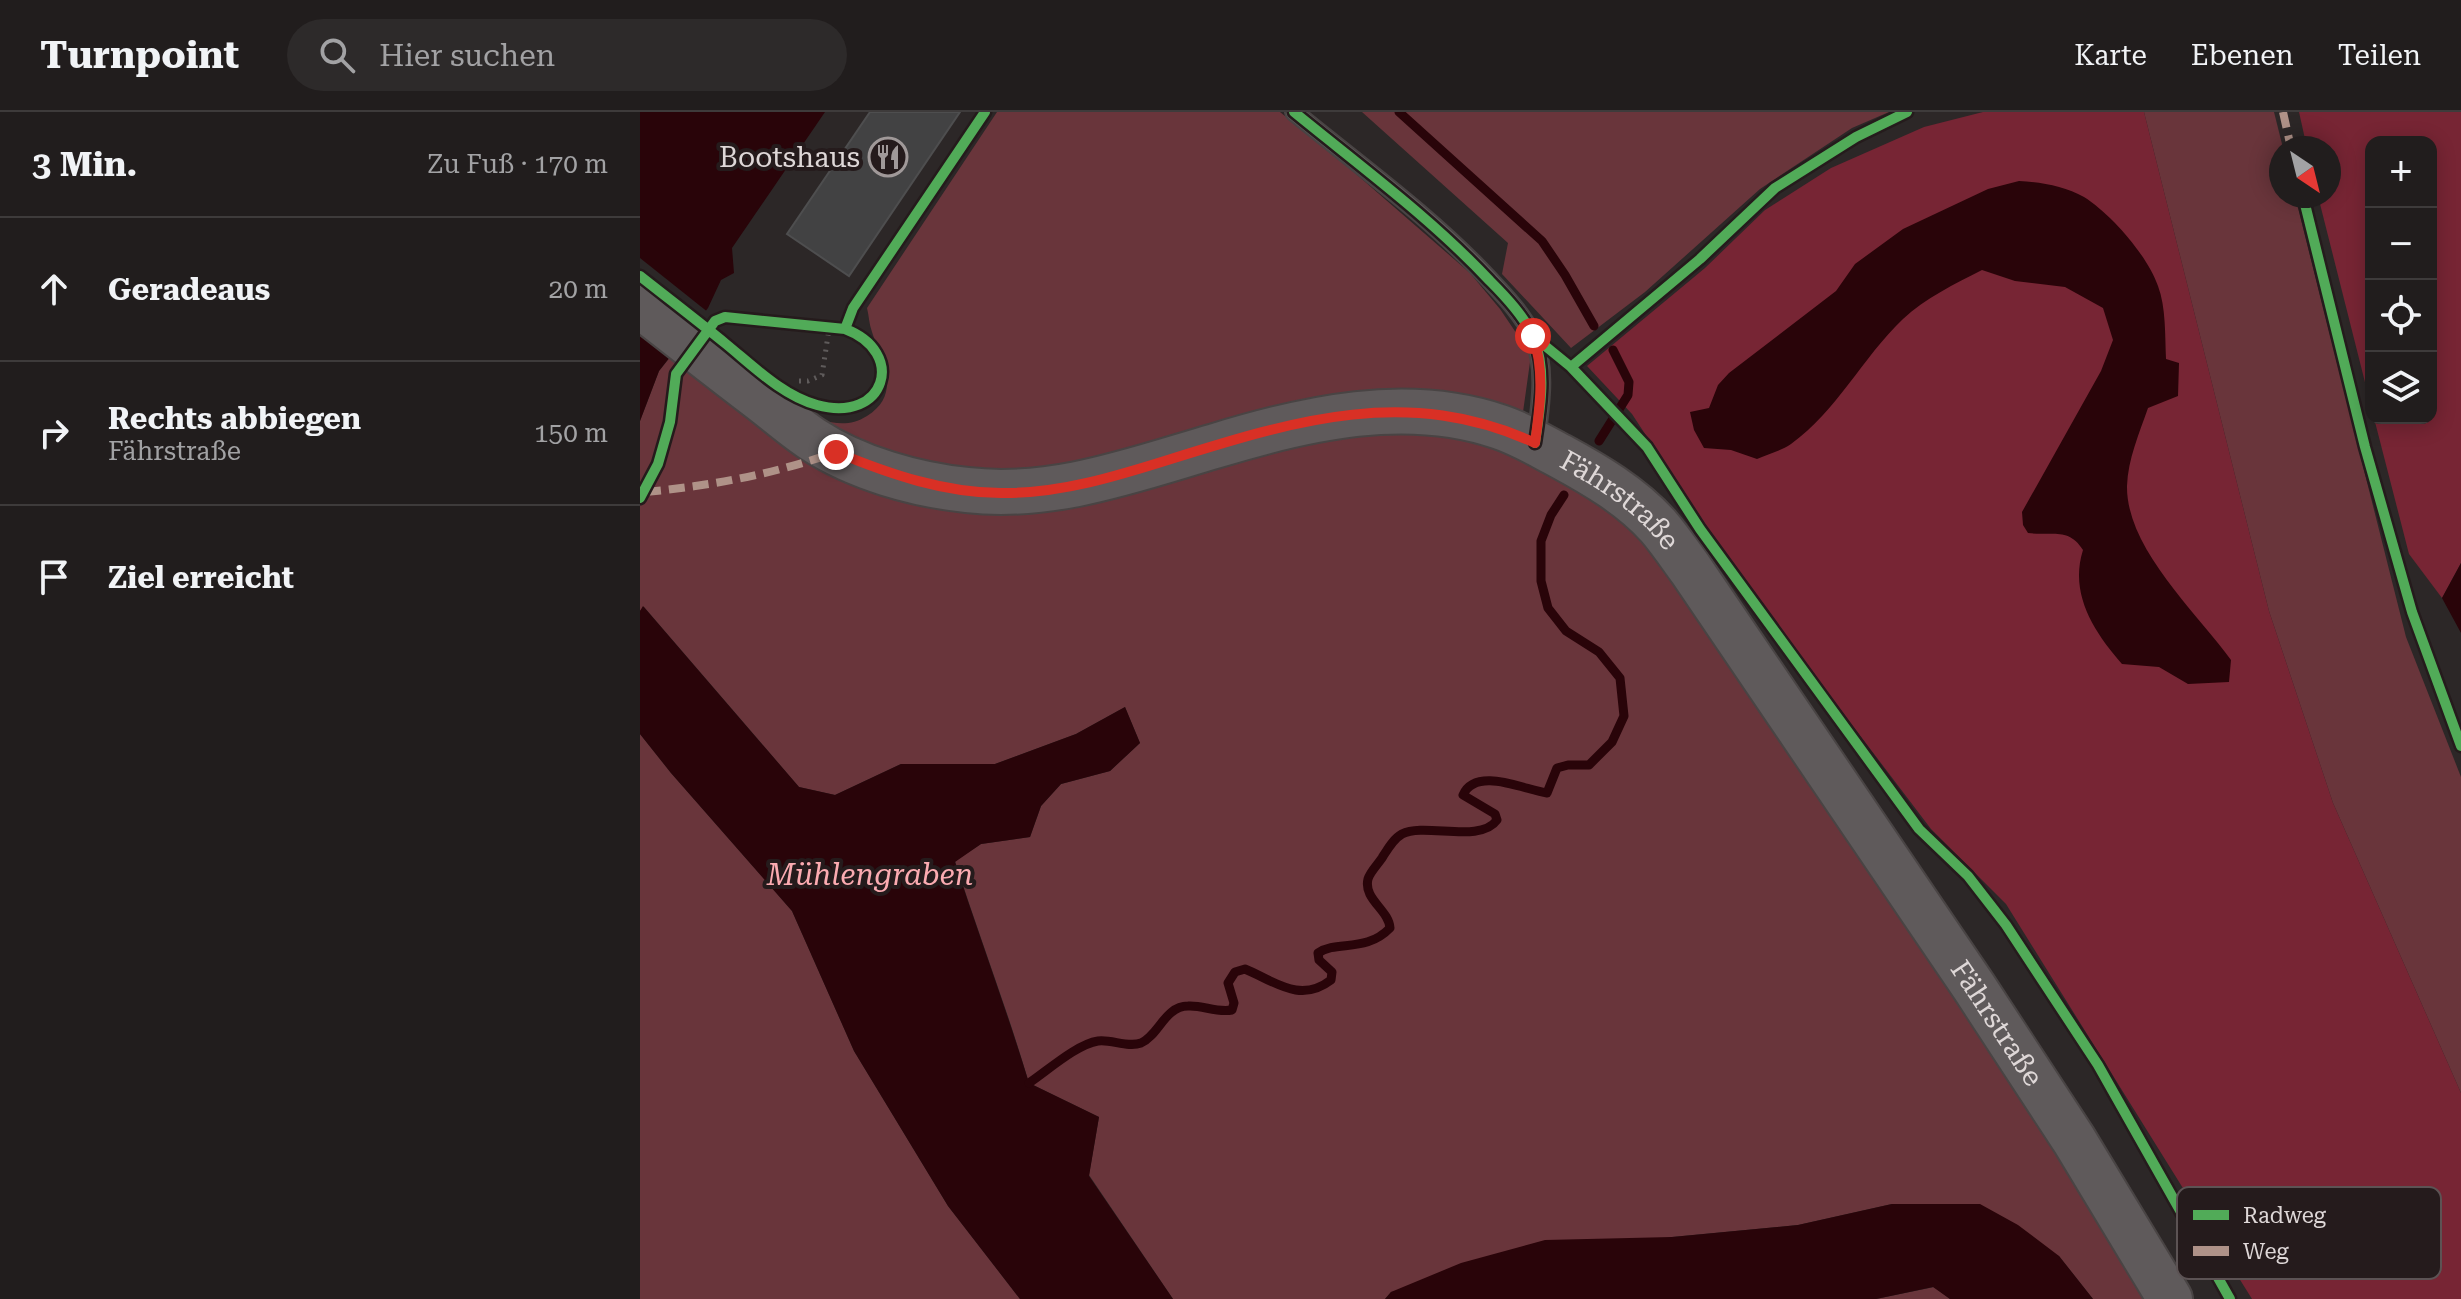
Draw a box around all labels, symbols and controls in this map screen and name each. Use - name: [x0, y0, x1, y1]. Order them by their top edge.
- search box: [287, 19, 847, 91]
- text: Turnpoint: [40, 33, 239, 77]
- icon: search: [315, 33, 359, 77]
- text: Hier suchen: [379, 38, 555, 73]
- text: Karte: [2074, 39, 2147, 72]
- text: Ebenen: [2191, 39, 2294, 72]
- text: Teilen: [2338, 39, 2421, 72]
- restaurant icon: Bootshaus: [867, 136, 909, 178]
- north arrow: [2269, 136, 2341, 208]
- map controls: [2365, 136, 2437, 424]
- button: +: [2365, 136, 2437, 208]
- place label: Bootshaus: [719, 141, 860, 174]
- text: 3 Min.: [32, 144, 137, 184]
- text: Zu Fuß · 170 m: [427, 149, 608, 179]
- button: −: [2365, 208, 2437, 280]
- icon: ahead: [32, 267, 76, 311]
- text: Geradeaus: [108, 272, 270, 307]
- text: 20 m: [549, 274, 608, 304]
- button: locate: [2365, 280, 2437, 352]
- route start: [1515, 318, 1551, 354]
- button: layers: [2365, 352, 2437, 424]
- text: Rechts abbiegen: [108, 401, 361, 436]
- icon: right: [32, 411, 76, 455]
- text: 150 m: [534, 418, 608, 448]
- route end: [818, 434, 854, 470]
- text: Fährstraße: [108, 436, 241, 466]
- street label: Fährstraße: [1555, 444, 1687, 556]
- icon: arrive: [32, 555, 76, 599]
- text: Ziel erreicht: [108, 560, 294, 595]
- water label: Mühlengraben: [766, 857, 973, 892]
- street label: Fährstraße: [1944, 954, 2050, 1092]
- legend: [2177, 1187, 2441, 1279]
- text: Radweg: [2243, 1203, 2327, 1228]
- text: Weg: [2243, 1239, 2289, 1264]

